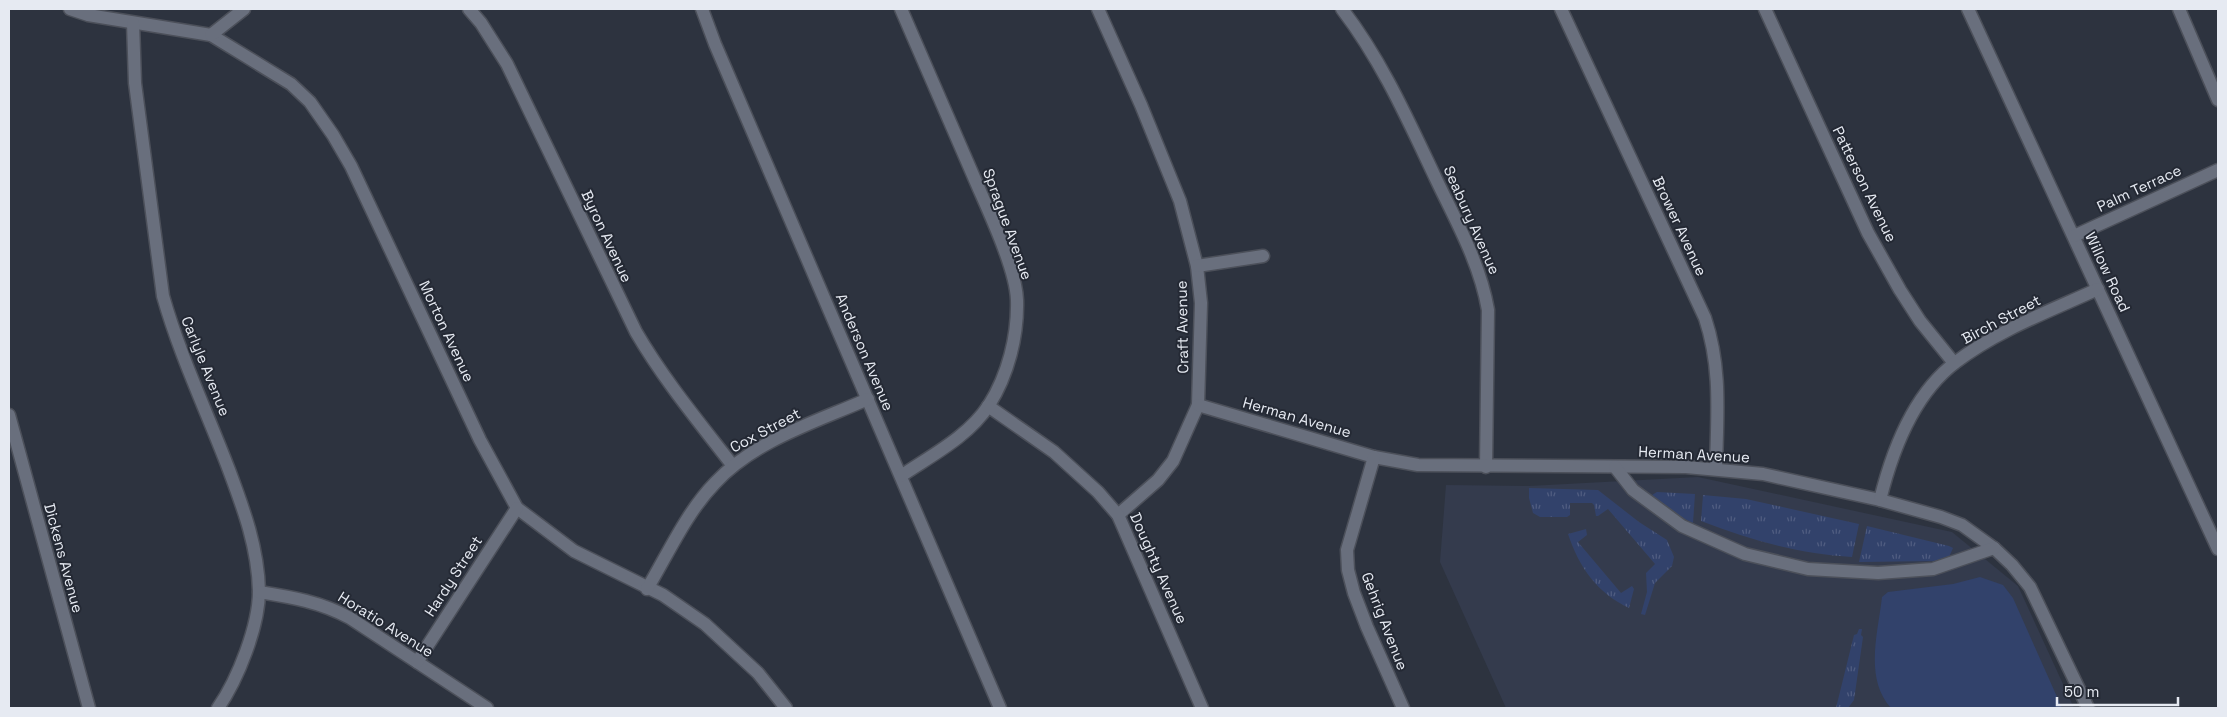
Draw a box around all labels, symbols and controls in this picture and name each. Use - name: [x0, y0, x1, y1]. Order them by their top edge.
- street label: Patterson Avenue: [1829, 123, 1901, 245]
- street label: Palm Terrace: [2094, 160, 2184, 216]
- street label: Seabury Avenue: [1440, 163, 1505, 277]
- street label: Sprague Avenue: [979, 166, 1037, 282]
- street label: Brower Avenue: [1649, 173, 1711, 279]
- street label: Byron Avenue: [577, 187, 637, 285]
- street label: Willow Road: [2081, 229, 2135, 315]
- street label: Morton Avenue: [415, 277, 479, 385]
- street label: Craft Avenue: [1172, 280, 1192, 374]
- street label: Anderson Avenue: [832, 290, 898, 414]
- street label: Birch Street: [1958, 290, 2044, 348]
- street label: Carlyle Avenue: [177, 313, 235, 419]
- street label: Herman Avenue: [1241, 392, 1353, 442]
- street label: Cox Street: [727, 403, 804, 456]
- street label: Herman Avenue: [1638, 442, 1750, 466]
- street label: Dickens Avenue: [40, 501, 88, 615]
- street label: Doughty Avenue: [1126, 509, 1192, 627]
- street label: Hardy Street: [420, 532, 486, 620]
- street label: Gehrig Avenue: [1358, 569, 1412, 673]
- street label: Horatio Avenue: [335, 587, 437, 661]
- scale bar: [2057, 674, 2178, 706]
- text: 50 m: [2064, 682, 2099, 701]

